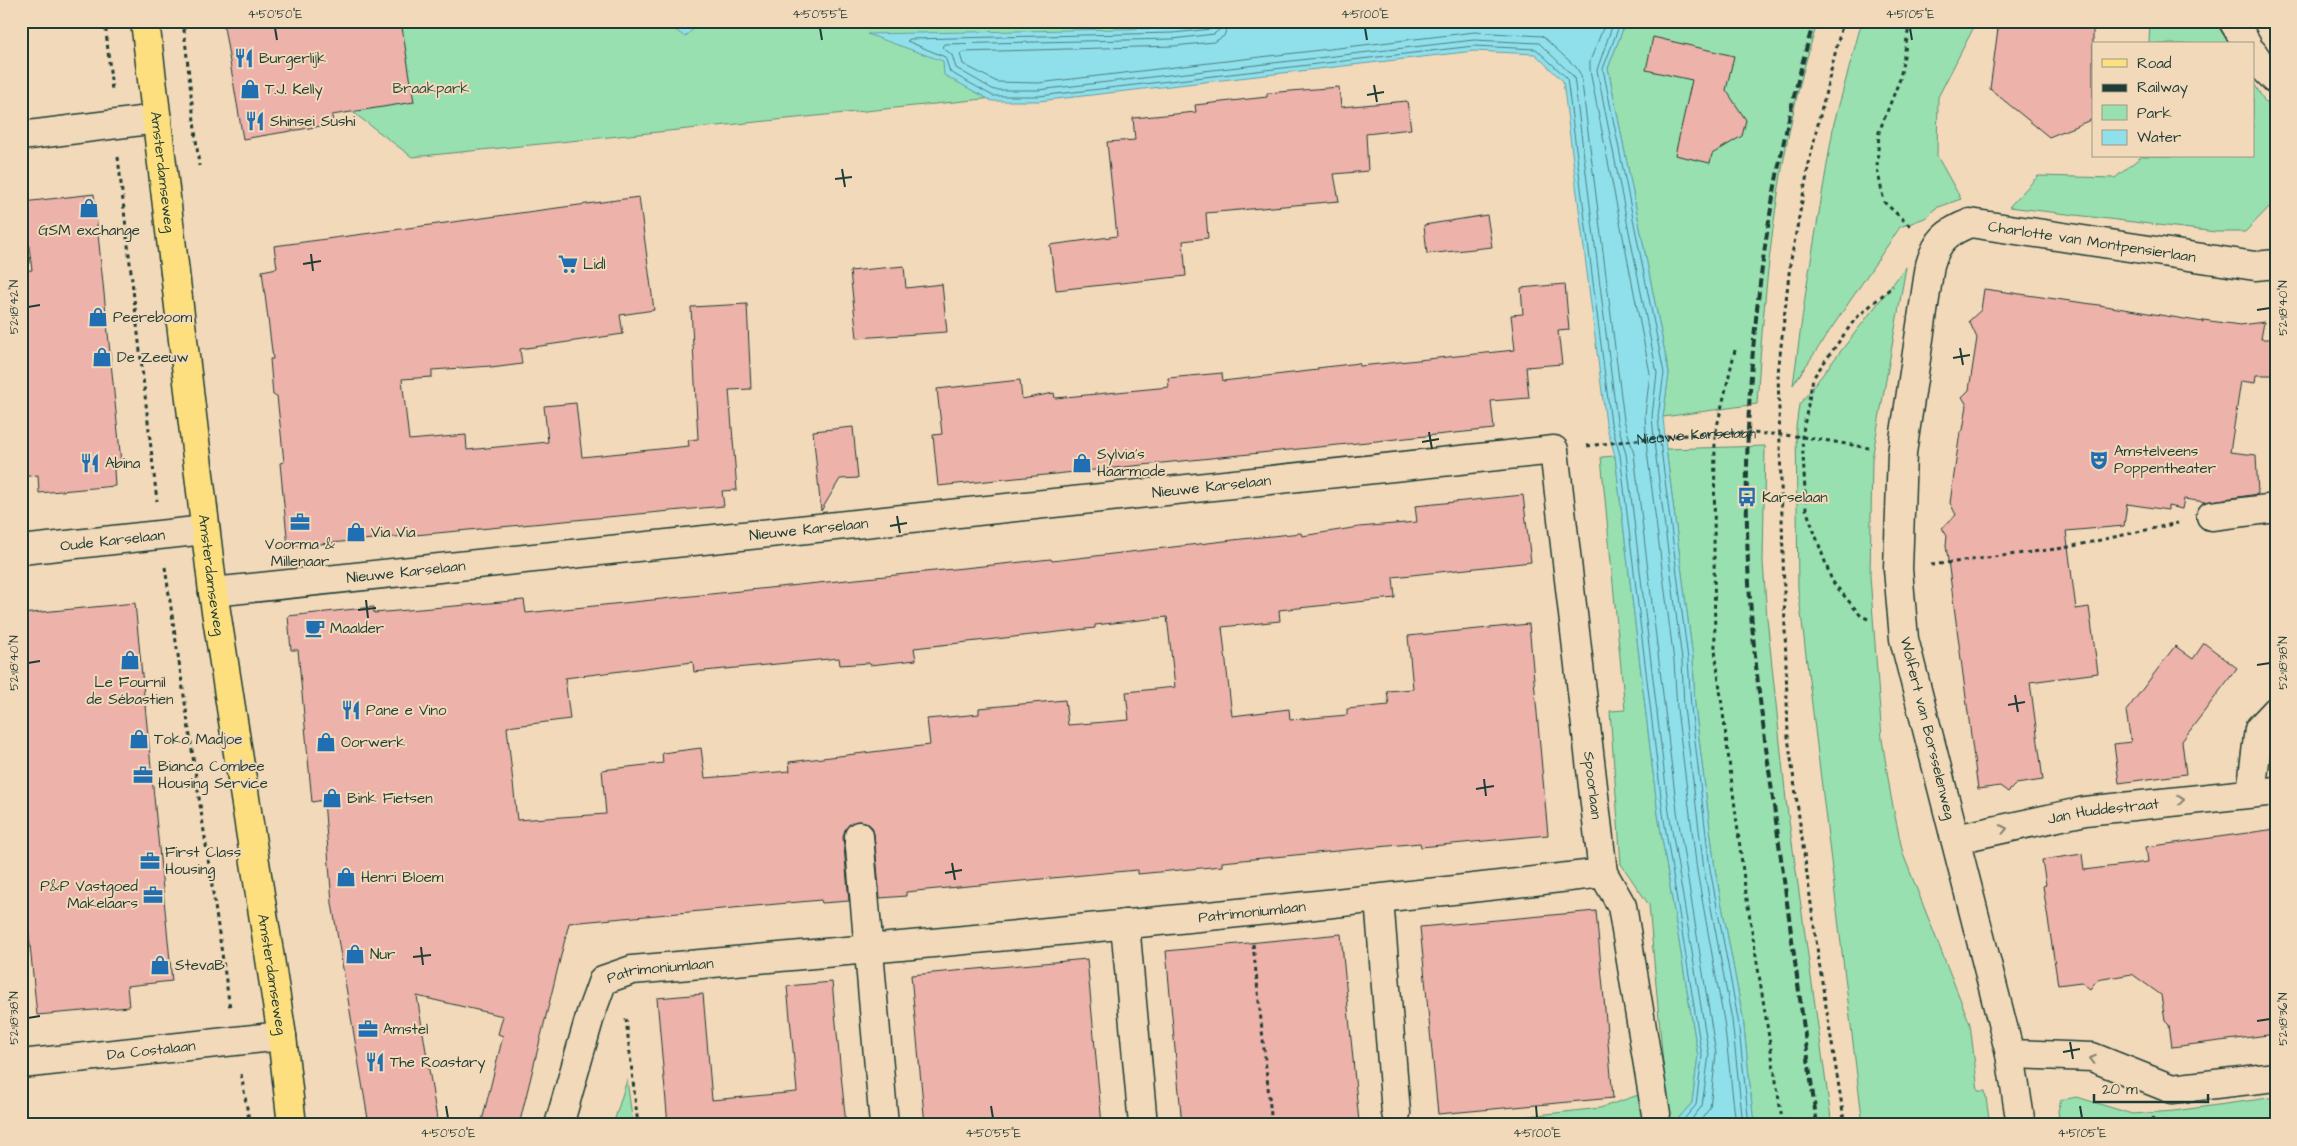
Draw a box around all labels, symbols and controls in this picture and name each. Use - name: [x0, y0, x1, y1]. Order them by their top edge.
- text: 4°50'50"E: [248, 6, 302, 23]
- text: 4°50'55"E: [792, 6, 848, 23]
- text: 4°51'00"E: [1341, 6, 1389, 23]
- text: 4°51'05"E: [1886, 6, 1934, 23]
- legend: [2092, 42, 2254, 158]
- restaurant icon: Burgerlijk: [233, 47, 255, 69]
- place label: Burgerlijk: [259, 48, 326, 70]
- text: Road: [2137, 53, 2172, 74]
- text: Railway: [2137, 77, 2188, 99]
- shop icon: T.J. Kelly: [239, 78, 261, 100]
- park label: Braakpark: [393, 78, 469, 99]
- place label: T.J. Kelly: [265, 79, 323, 101]
- text: Park: [2137, 103, 2172, 124]
- street label: Amsterdamseweg: [145, 110, 180, 234]
- restaurant icon: Shinsei Sushi: [244, 110, 266, 132]
- place label: Shinsei Sushi: [270, 111, 356, 132]
- text: Water: [2137, 127, 2181, 148]
- shop icon: GSM exchange: [78, 197, 100, 219]
- street label: Charlotte van Montpensierlaan: [1987, 216, 2198, 268]
- place label: GSM exchange: [38, 220, 140, 242]
- supermarket icon: Lidl: [557, 253, 579, 275]
- place label: Lidl: [583, 254, 606, 275]
- text: 52°18'42"N: [6, 279, 23, 334]
- text: 52°18'40"N: [2275, 280, 2292, 336]
- shop icon: Peereboom: [87, 306, 109, 328]
- place label: Peereboom: [113, 307, 192, 328]
- shop icon: De Zeeuw: [91, 346, 113, 368]
- place label: De Zeeuw: [117, 347, 189, 368]
- street label: Nieuwe Karselaan: [1636, 423, 1757, 451]
- place label: Amstelveens Poppentheater: [2114, 441, 2216, 479]
- place label: Sylvia's Haarmode: [1097, 444, 1166, 482]
- theatre icon: Amstelveens Poppentheater: [2088, 449, 2110, 471]
- restaurant icon: Abina: [79, 452, 101, 474]
- shop icon: Sylvia's Haarmode: [1071, 452, 1093, 474]
- place label: Abina: [105, 453, 141, 474]
- street label: Nieuwe Karselaan: [1151, 470, 1273, 504]
- bus stop icon: Karselaan: [1736, 486, 1758, 508]
- place label: Karselaan: [1762, 487, 1828, 508]
- office icon: Voorma & Millenaar: [289, 511, 311, 533]
- street label: Amsterdamseweg: [193, 513, 230, 638]
- street label: Nieuwe Karselaan: [748, 513, 870, 546]
- shop icon: Via Via: [345, 521, 367, 543]
- place label: Via Via: [371, 522, 416, 543]
- street label: Oude Karselaan: [59, 524, 167, 557]
- place label: Voorma & Millenaar: [265, 534, 335, 572]
- street label: Nieuwe Karselaan: [345, 555, 467, 589]
- cafe icon: Maalder: [304, 617, 326, 639]
- place label: Maalder: [330, 618, 384, 639]
- text: 52°18'40"N: [6, 635, 23, 691]
- street label: Wolfert van Borsselenweg: [1894, 635, 1960, 822]
- text: 52°18'38"N: [2275, 636, 2292, 690]
- shop icon: Le Fournil de Sébastien: [119, 649, 141, 671]
- place label: Le Fournil de Sébastien: [86, 672, 174, 710]
- restaurant icon: Pane e Vino: [340, 699, 362, 721]
- place label: Pane e Vino: [366, 700, 447, 721]
- shop icon: Toko Madjoe: [128, 728, 150, 750]
- place label: Toko Madjoe: [154, 729, 242, 750]
- shop icon: Oorwerk: [315, 731, 337, 753]
- place label: Oorwerk: [341, 732, 406, 753]
- street label: Spoorlaan: [1578, 750, 1607, 821]
- place label: Bianca Combee Housing Service: [158, 756, 268, 795]
- office icon: Bianca Combee Housing Service: [132, 764, 154, 786]
- shop icon: Bink Fietsen: [321, 787, 343, 809]
- place label: Bink Fietsen: [347, 788, 433, 809]
- street label: Jan Huddestraat: [2045, 793, 2160, 830]
- one-way arrow: [2178, 795, 2186, 806]
- one-way arrow: [1999, 824, 2008, 835]
- place label: First Class Housing: [165, 842, 242, 881]
- office icon: First Class Housing: [139, 850, 161, 872]
- shop icon: Henri Bloem: [335, 866, 357, 888]
- place label: Henri Bloem: [361, 867, 444, 888]
- place label: P&P Vastgoed Makelaars: [40, 876, 138, 914]
- office icon: P&P Vastgoed Makelaars: [142, 884, 164, 906]
- street label: Patrimoniumlaan: [1197, 896, 1307, 928]
- street label: Amsterdamseweg: [252, 913, 292, 1037]
- shop icon: Nur: [344, 943, 366, 965]
- place label: Nur: [370, 944, 395, 965]
- street label: Patrimoniumlaan: [604, 953, 715, 989]
- shop icon: StevaB: [149, 954, 171, 976]
- place label: StevaB: [175, 955, 225, 976]
- text: 52°18'38"N: [6, 991, 23, 1045]
- text: 52°18'36"N: [2275, 992, 2292, 1046]
- office icon: Amstel: [357, 1018, 379, 1040]
- place label: Amstel: [383, 1019, 428, 1040]
- street label: Da Costalaan: [106, 1035, 197, 1066]
- restaurant icon: The Roastary: [364, 1051, 386, 1073]
- place label: The Roastary: [390, 1052, 485, 1074]
- one-way arrow: [2089, 1054, 2098, 1065]
- scale bar: [2094, 1071, 2208, 1103]
- text: 20 m: [2102, 1079, 2138, 1100]
- text: 4°50'50"E: [421, 1125, 475, 1142]
- text: 4°50'55"E: [965, 1125, 1021, 1142]
- text: 4°51'00"E: [1513, 1125, 1561, 1142]
- text: 4°51'05"E: [2058, 1125, 2106, 1142]

